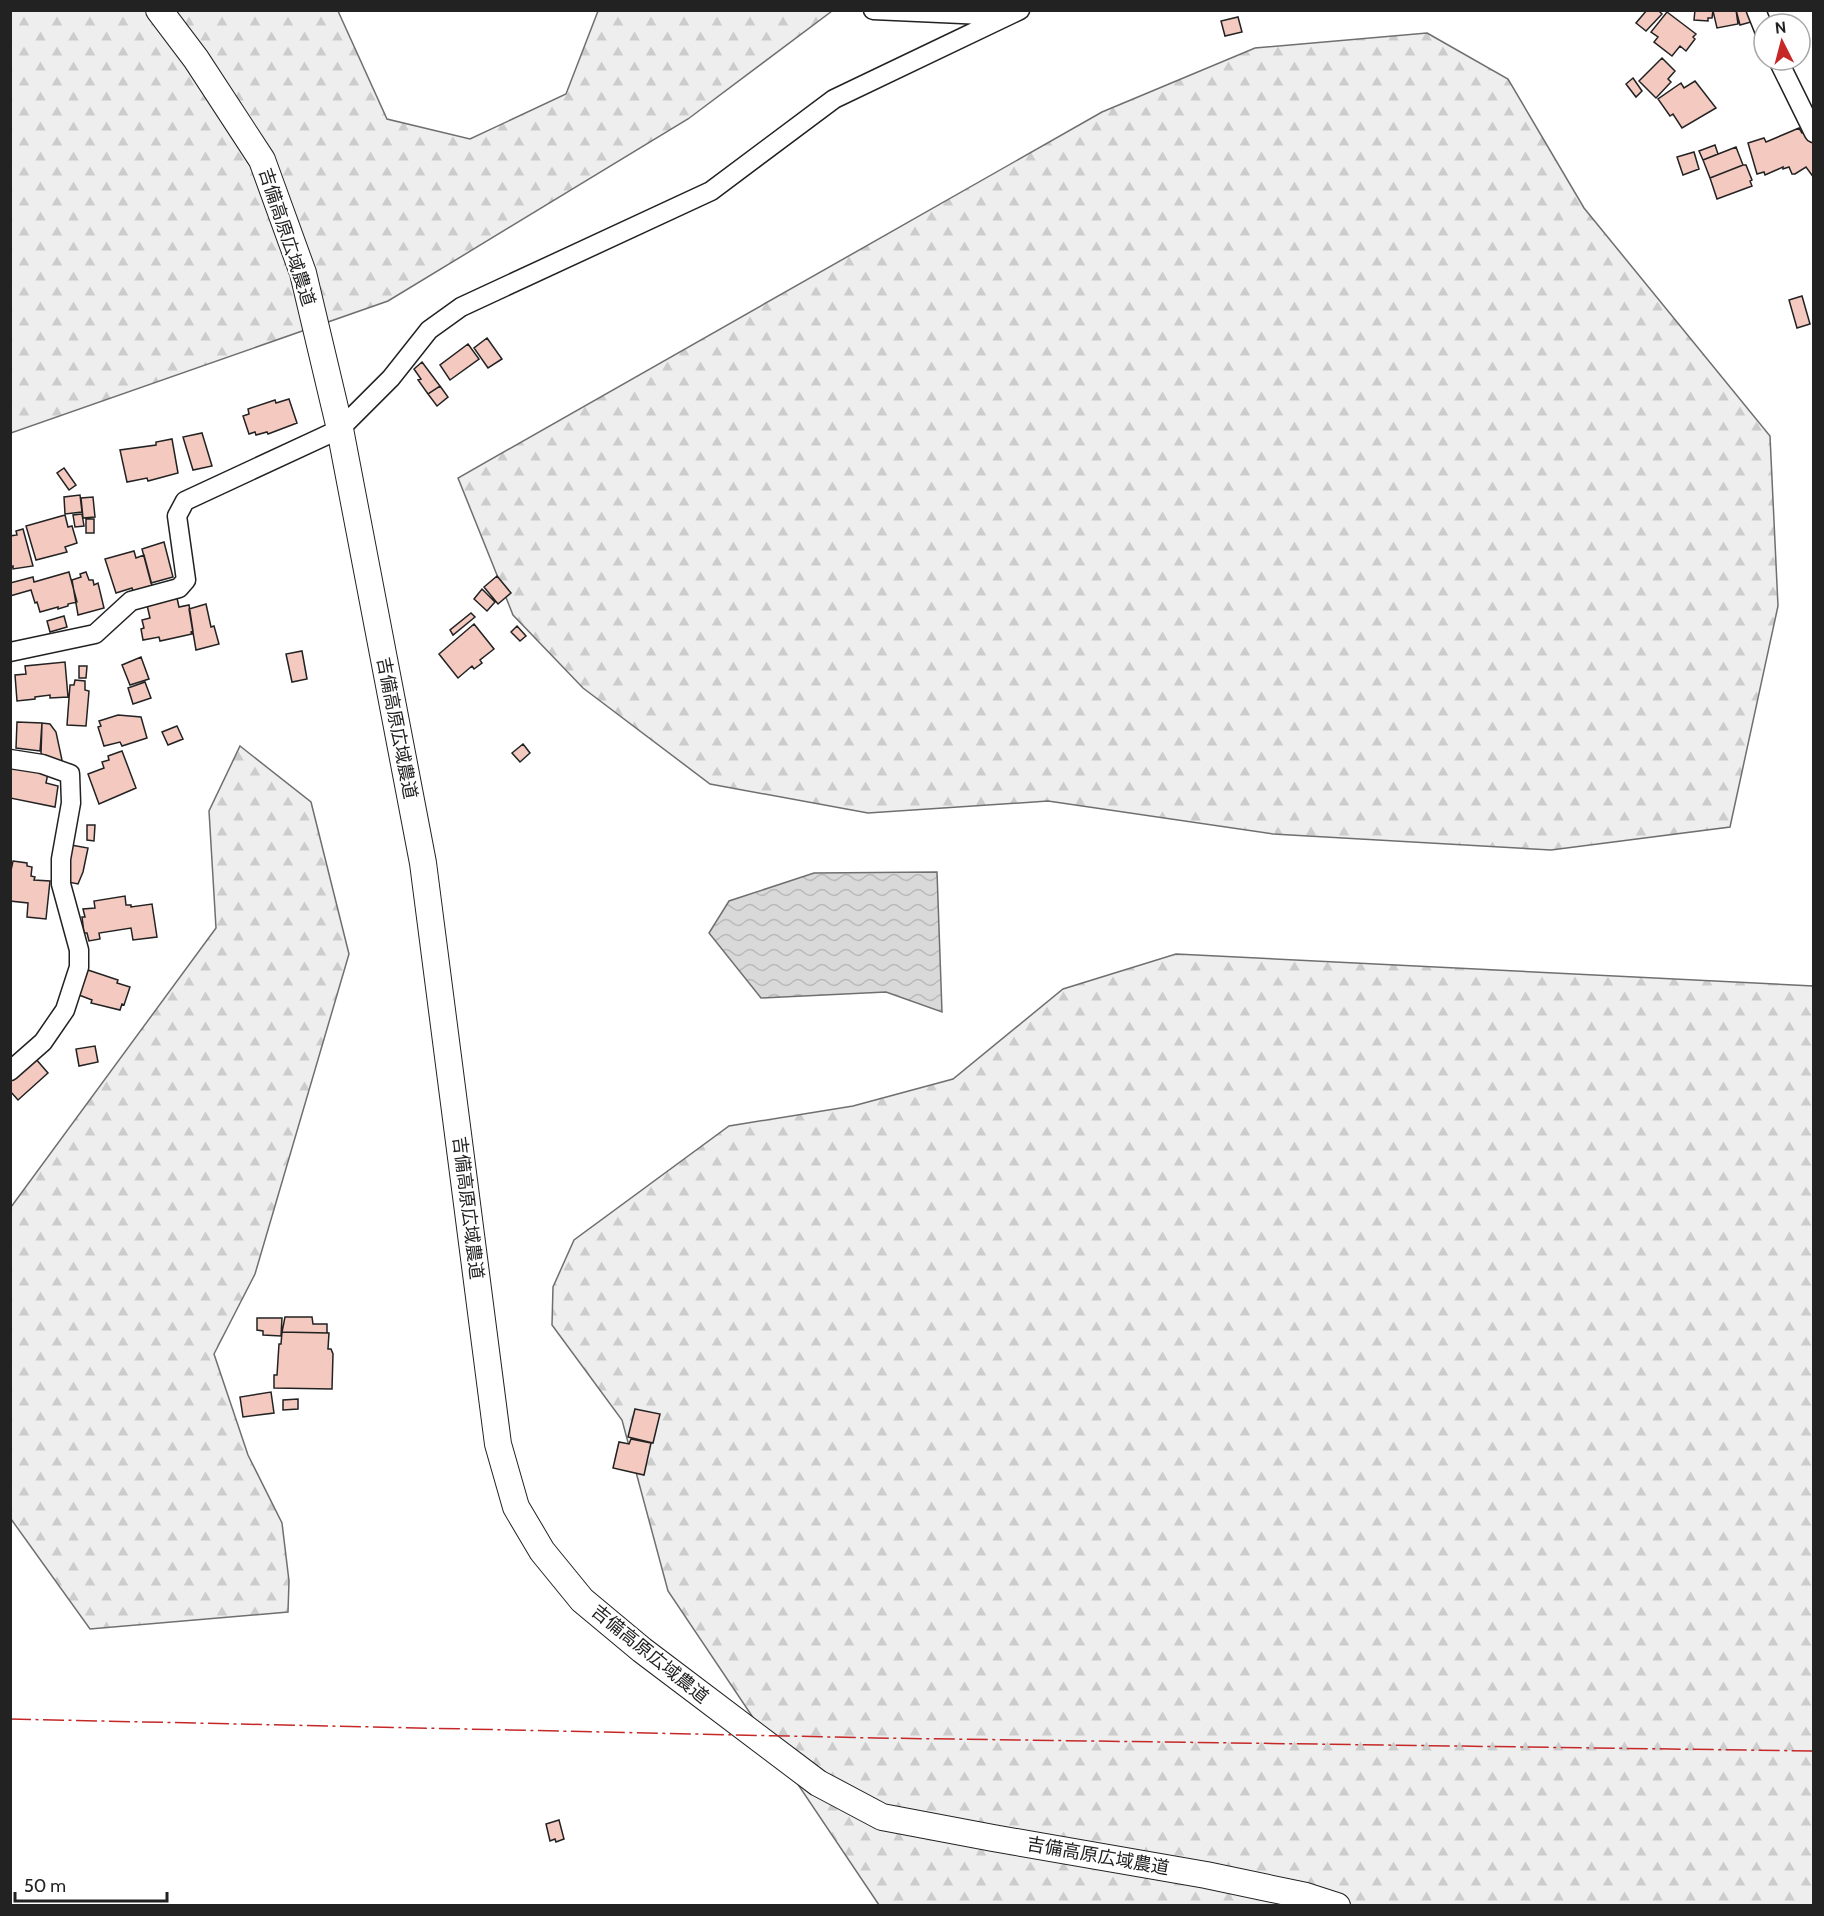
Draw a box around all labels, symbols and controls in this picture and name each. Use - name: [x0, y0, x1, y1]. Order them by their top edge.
- north arrow: [1752, 12, 1812, 72]
- text: N: [1774, 18, 1787, 38]
- street label: 吉備高原広域農道: [254, 165, 320, 309]
- street label: 吉備高原広域農道: [372, 655, 422, 801]
- street label: 吉備高原広域農道: [448, 1135, 488, 1281]
- street label: 吉備高原広域農道: [587, 1600, 713, 1708]
- street label: 吉備高原広域農道: [1025, 1833, 1171, 1879]
- scale bar: [15, 1865, 166, 1903]
- text: 50 m: [24, 1875, 66, 1897]

